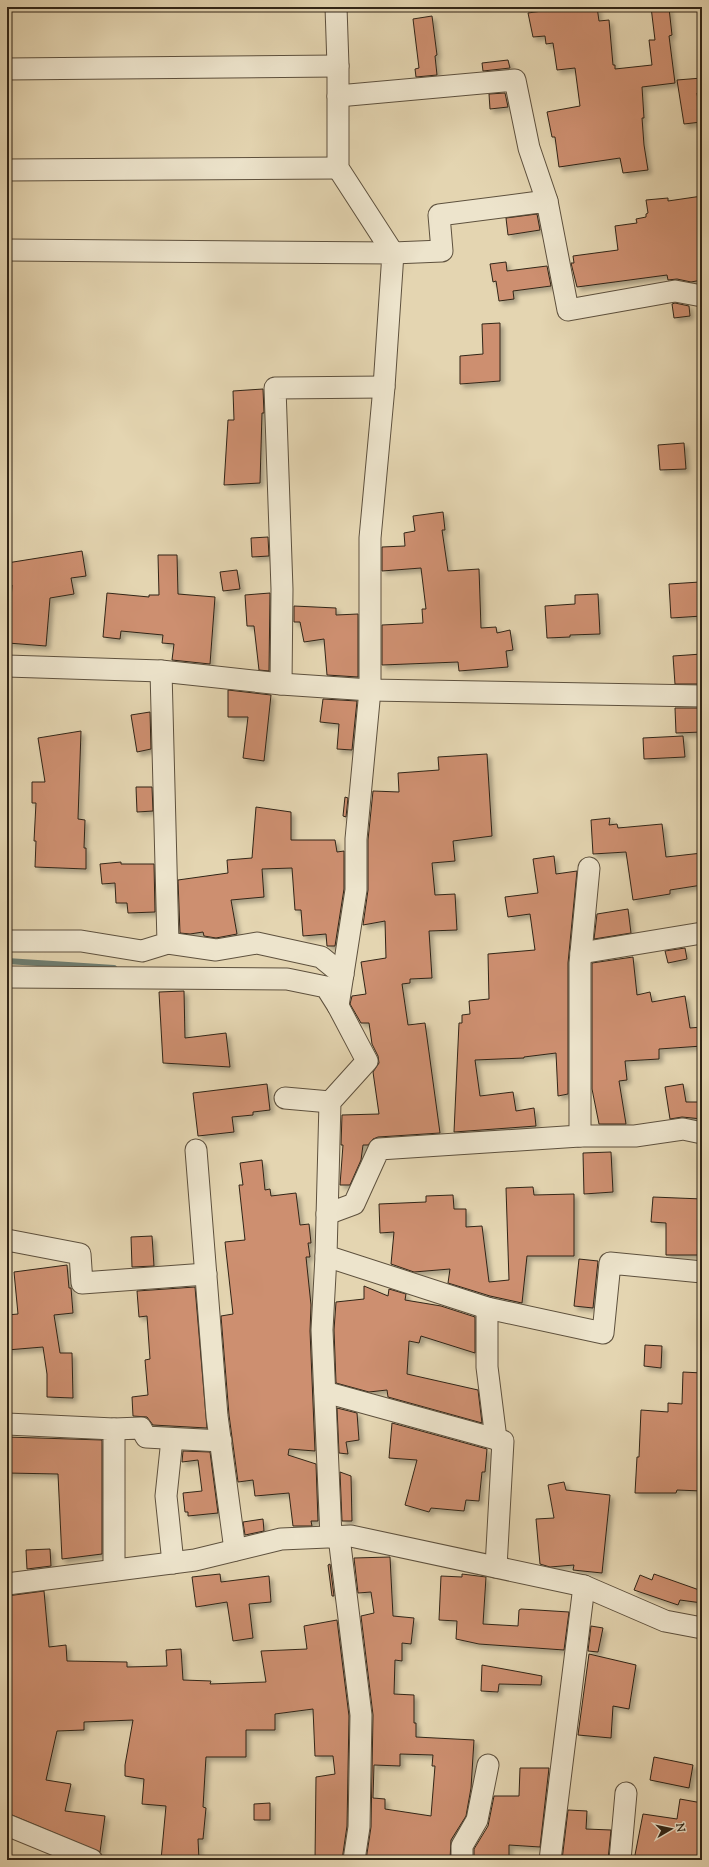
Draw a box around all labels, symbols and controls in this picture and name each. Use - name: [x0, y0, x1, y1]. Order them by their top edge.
- north arrow: [651, 1809, 691, 1849]
- text: N: [671, 1821, 689, 1833]

